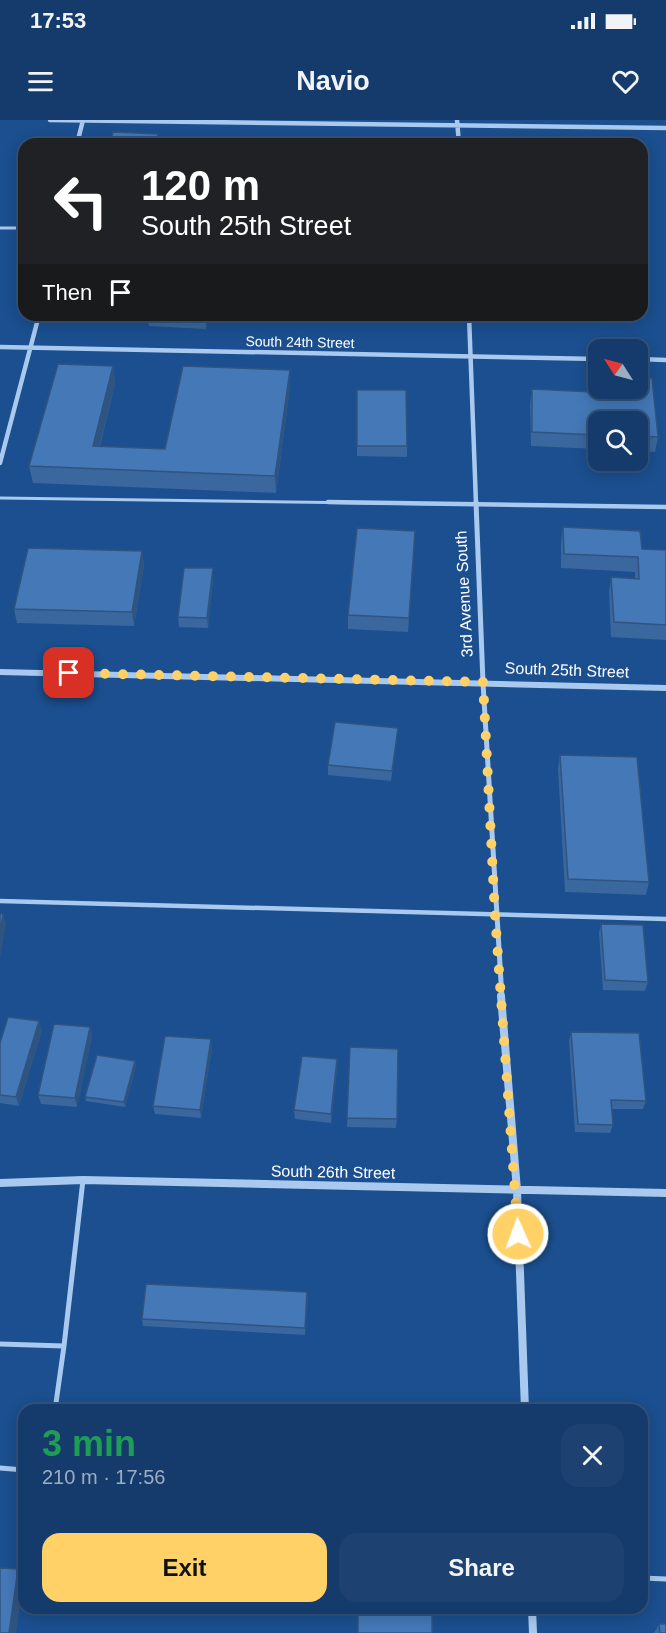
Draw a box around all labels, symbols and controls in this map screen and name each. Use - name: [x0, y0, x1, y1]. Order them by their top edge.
- text: 17:53: [30, 8, 86, 33]
- icon: menu: [24, 65, 57, 98]
- icon: heart: [609, 65, 642, 98]
- text: Navio: [296, 66, 370, 96]
- icon: left: [42, 162, 120, 240]
- text: 120 m: [141, 162, 260, 209]
- text: South 25th Street: [141, 211, 351, 241]
- icon: arrive: [104, 276, 137, 309]
- text: Then: [42, 280, 92, 305]
- street label: South 24th Street: [245, 333, 355, 351]
- north arrow: [588, 339, 648, 399]
- map controls: [588, 339, 648, 471]
- button: search: [588, 411, 648, 471]
- street label: 3rd Avenue South: [452, 530, 476, 658]
- pin: [43, 647, 94, 698]
- icon: arrive: [52, 656, 85, 689]
- street label: South 25th Street: [504, 659, 630, 681]
- street label: South 26th Street: [271, 1162, 396, 1182]
- position arrow: [486, 1202, 550, 1266]
- text: 3 min: [42, 1423, 136, 1464]
- button: close: [561, 1424, 624, 1487]
- text: 210 m · 17:56: [42, 1466, 165, 1488]
- button: Exit: [42, 1533, 327, 1602]
- button: Share: [339, 1533, 624, 1602]

